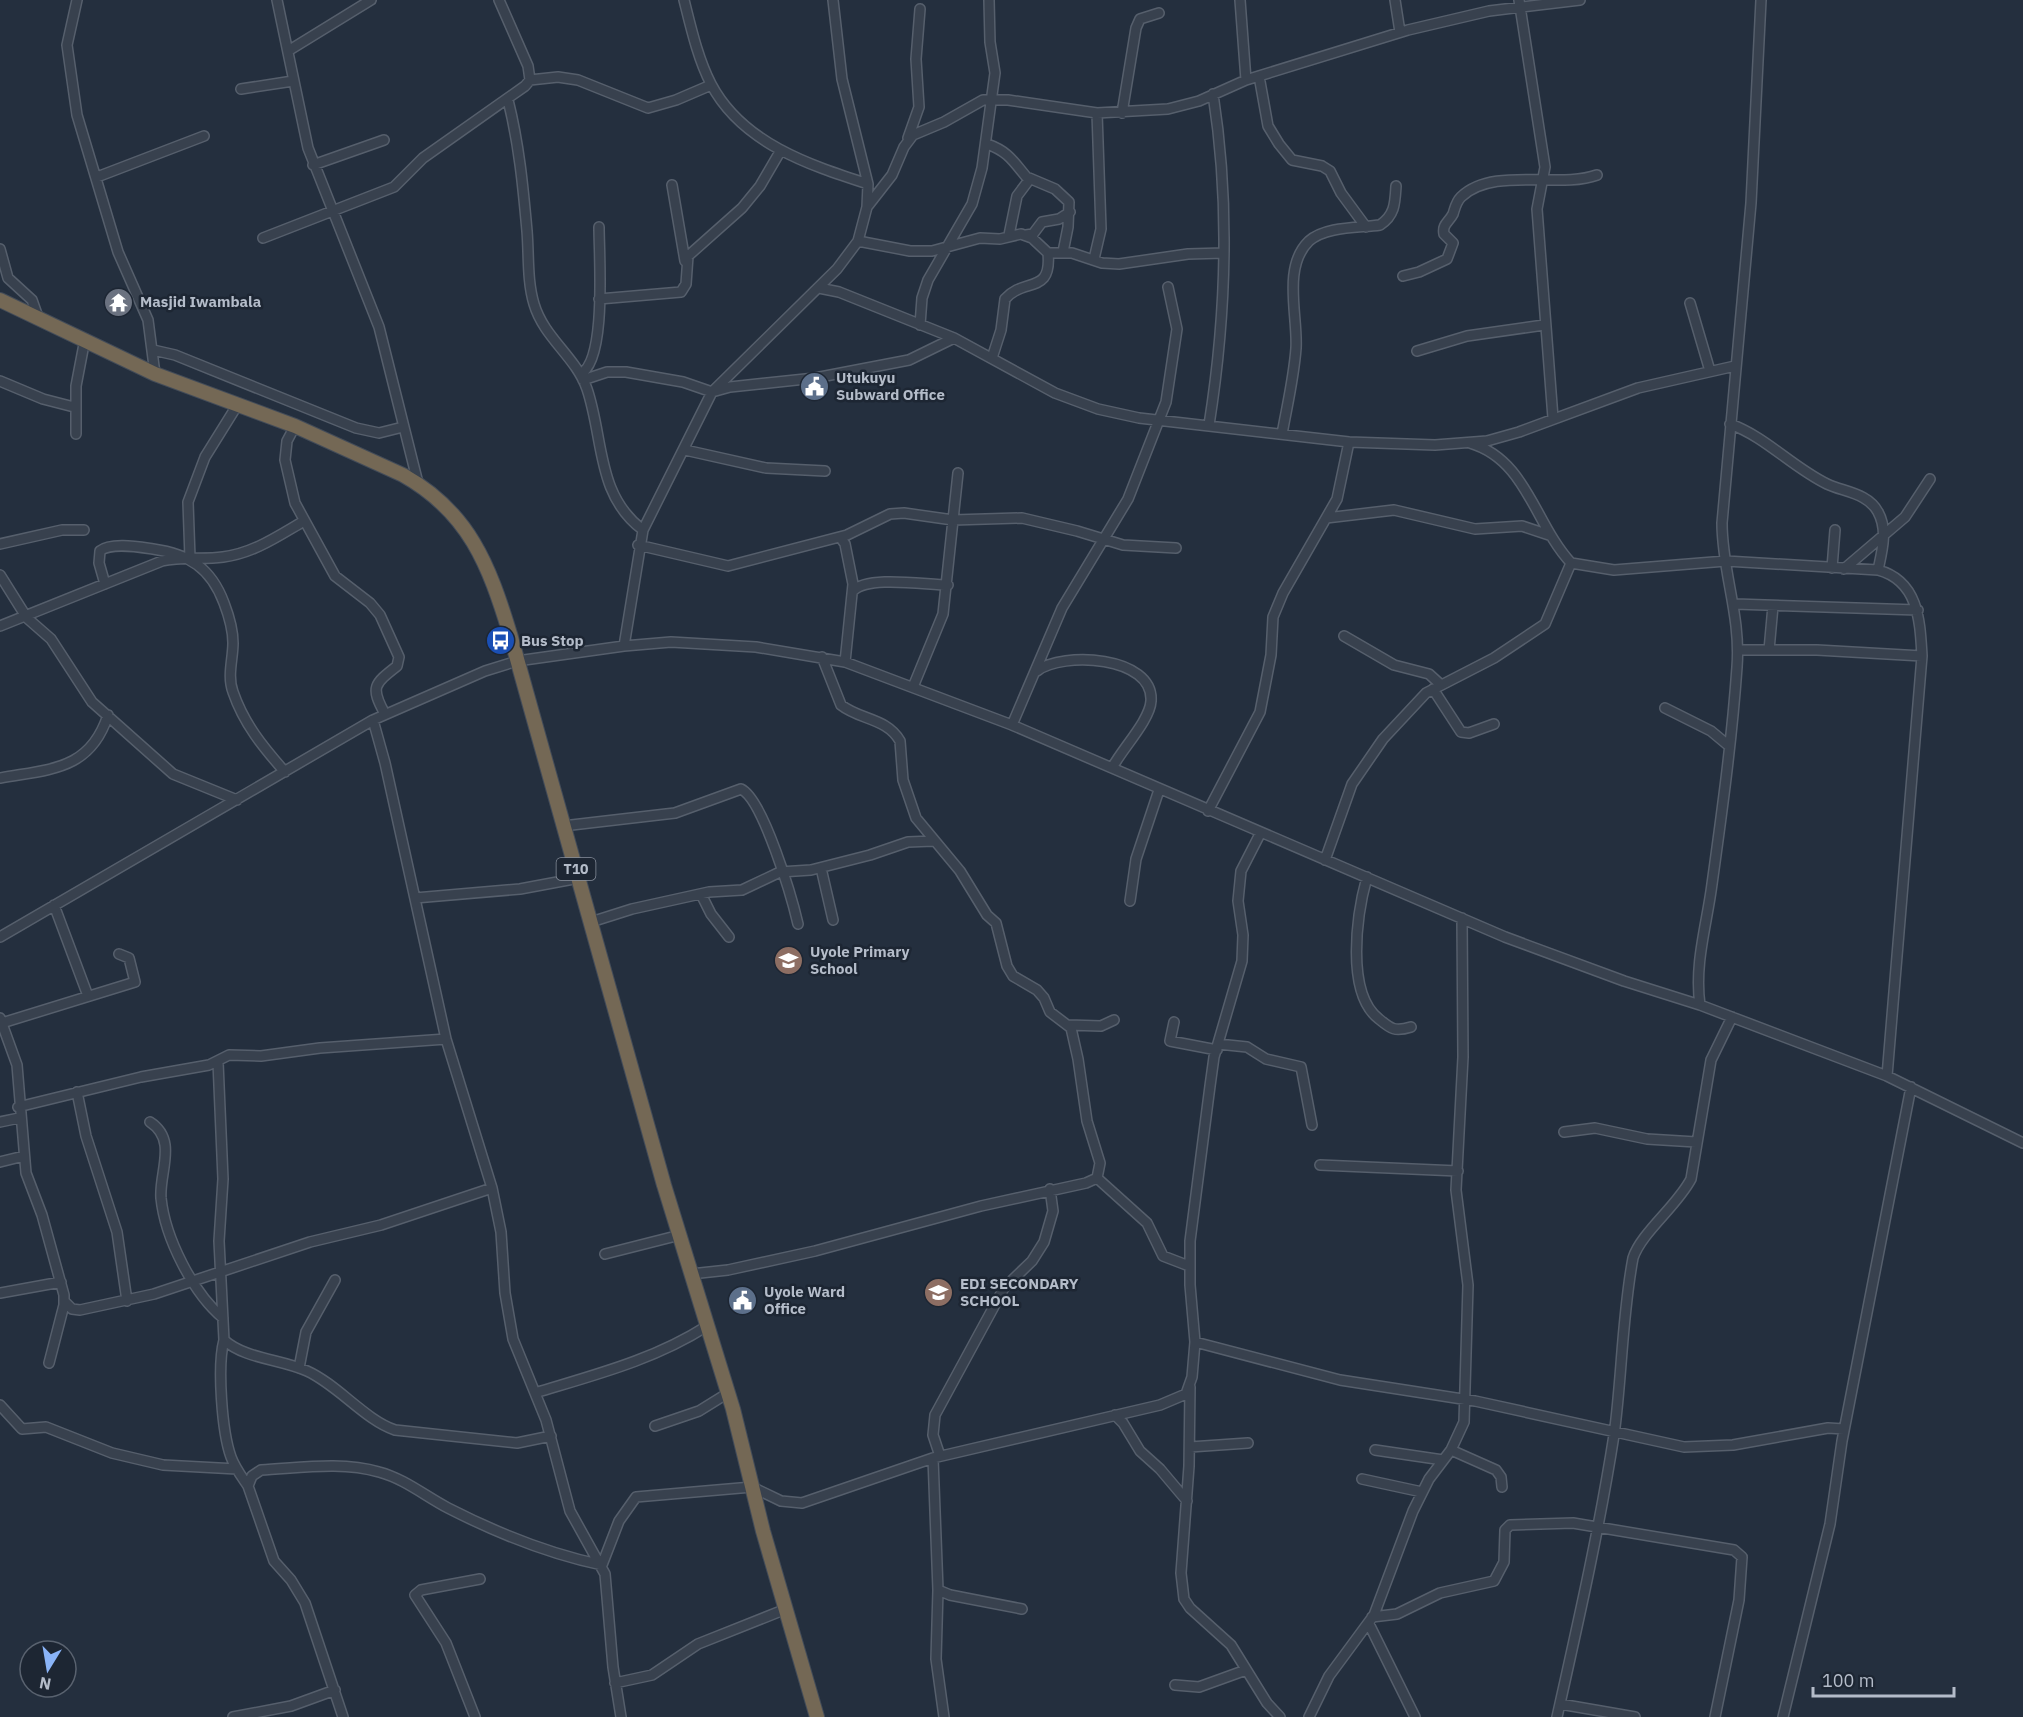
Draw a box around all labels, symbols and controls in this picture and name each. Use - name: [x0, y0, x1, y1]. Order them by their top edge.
- temple icon: Masjid Iwambala: [103, 286, 135, 318]
- place label: Masjid Iwambala: [140, 292, 262, 311]
- place label: Utukuyu Subward Office: [836, 368, 945, 404]
- public building icon: Utukuyu Subward Office: [799, 371, 831, 403]
- bus stop icon: Bus Stop: [484, 625, 516, 657]
- place label: Bus Stop: [521, 631, 584, 650]
- road number: T10: [556, 858, 596, 880]
- place label: Uyole Primary School: [810, 942, 909, 978]
- school or university icon: Uyole Primary School: [773, 945, 805, 977]
- place label: EDI SECONDARY SCHOOL: [960, 1274, 1079, 1310]
- school or university icon: EDI SECONDARY SCHOOL: [923, 1277, 955, 1309]
- place label: Uyole Ward Office: [764, 1282, 845, 1318]
- public building icon: Uyole Ward Office: [727, 1285, 759, 1317]
- north arrow: [18, 1639, 78, 1699]
- scale bar: [1813, 1660, 1954, 1698]
- text: 100 m: [1822, 1669, 1874, 1692]
- text: N: [38, 1673, 53, 1695]

